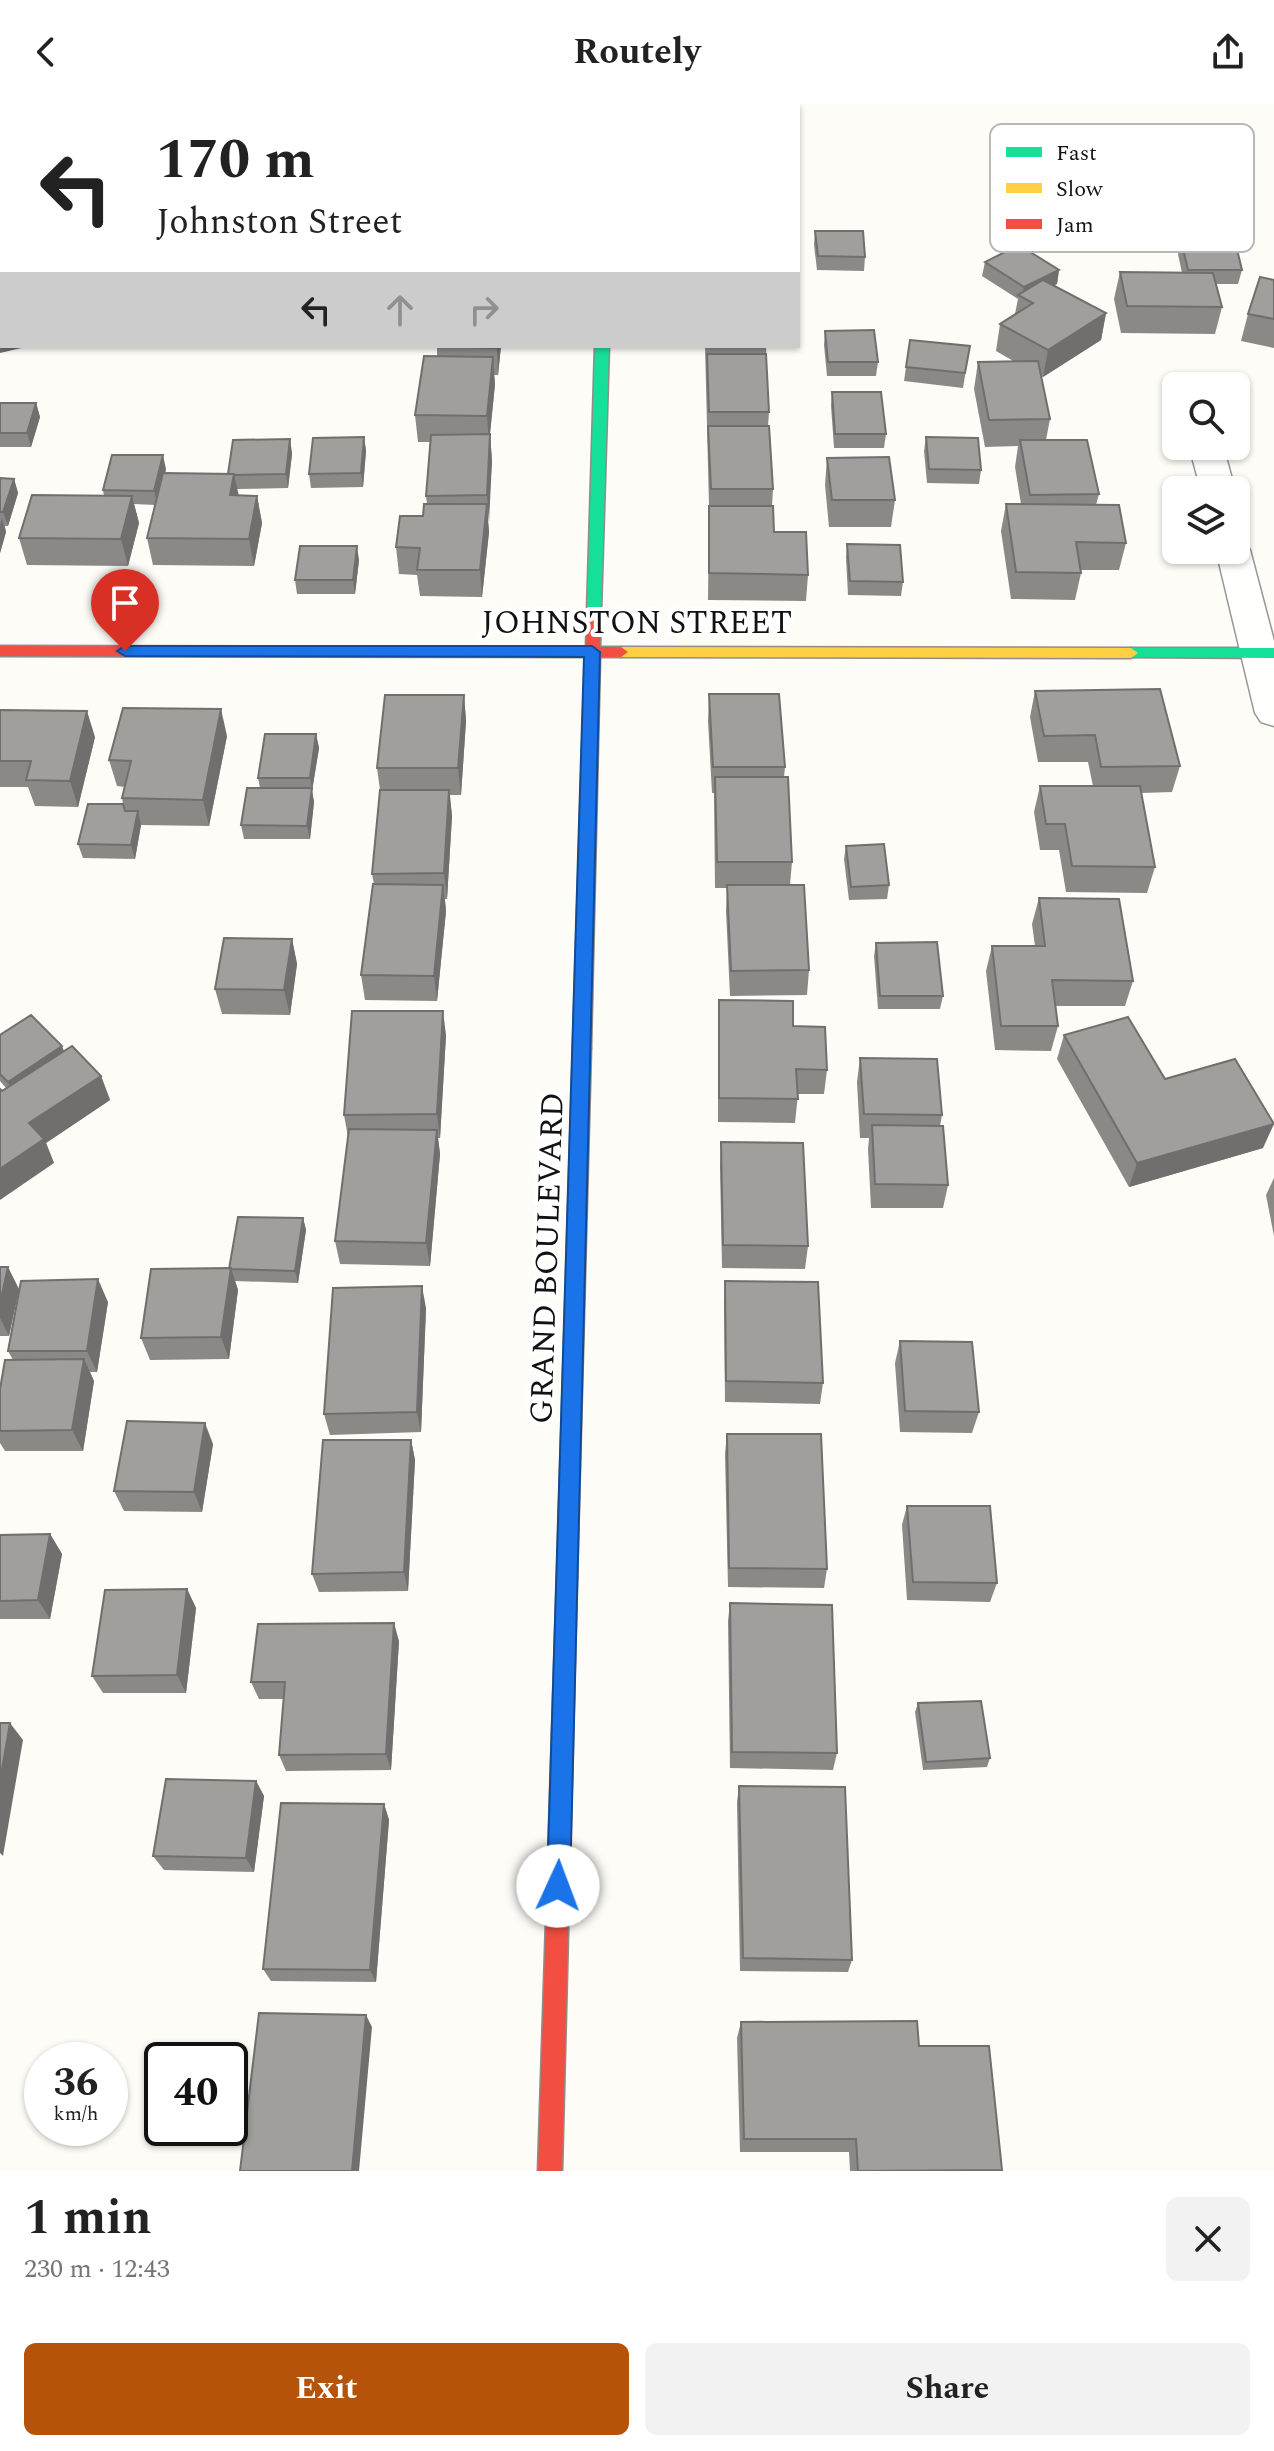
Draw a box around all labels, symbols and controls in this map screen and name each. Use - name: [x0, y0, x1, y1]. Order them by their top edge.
- text: Routely: [573, 25, 701, 80]
- icon: back: [24, 30, 68, 74]
- icon: share: [1206, 30, 1250, 74]
- text: 170 m: [156, 118, 315, 203]
- legend: [990, 124, 1254, 252]
- icon: left: [24, 136, 128, 240]
- text: Fast: [1056, 137, 1097, 170]
- text: Slow: [1056, 173, 1104, 206]
- text: Johnston Street: [156, 195, 402, 250]
- text: Jam: [1056, 209, 1094, 242]
- icon: left: [294, 288, 338, 332]
- icon: ahead: [378, 288, 422, 332]
- icon: right: [462, 288, 506, 332]
- map controls: [1162, 372, 1250, 564]
- button: search: [1162, 372, 1250, 460]
- button: layers: [1162, 476, 1250, 564]
- pin: [91, 569, 159, 651]
- icon: arrive: [103, 581, 147, 625]
- street label: JOHNSTON STREET: [482, 599, 792, 648]
- street label: GRAND BOULEVARD: [517, 1091, 578, 1425]
- position arrow: [516, 1844, 600, 1928]
- speed limit sign: 40: [144, 2042, 248, 2146]
- text: 36: [54, 2053, 98, 2114]
- text: km/h: [54, 2099, 99, 2129]
- text: 1 min: [24, 2182, 152, 2255]
- button: close: [1166, 2197, 1250, 2281]
- text: 230 m · 12:43: [24, 2249, 170, 2289]
- button: Exit: [24, 2343, 629, 2435]
- button: Share: [645, 2343, 1250, 2435]

